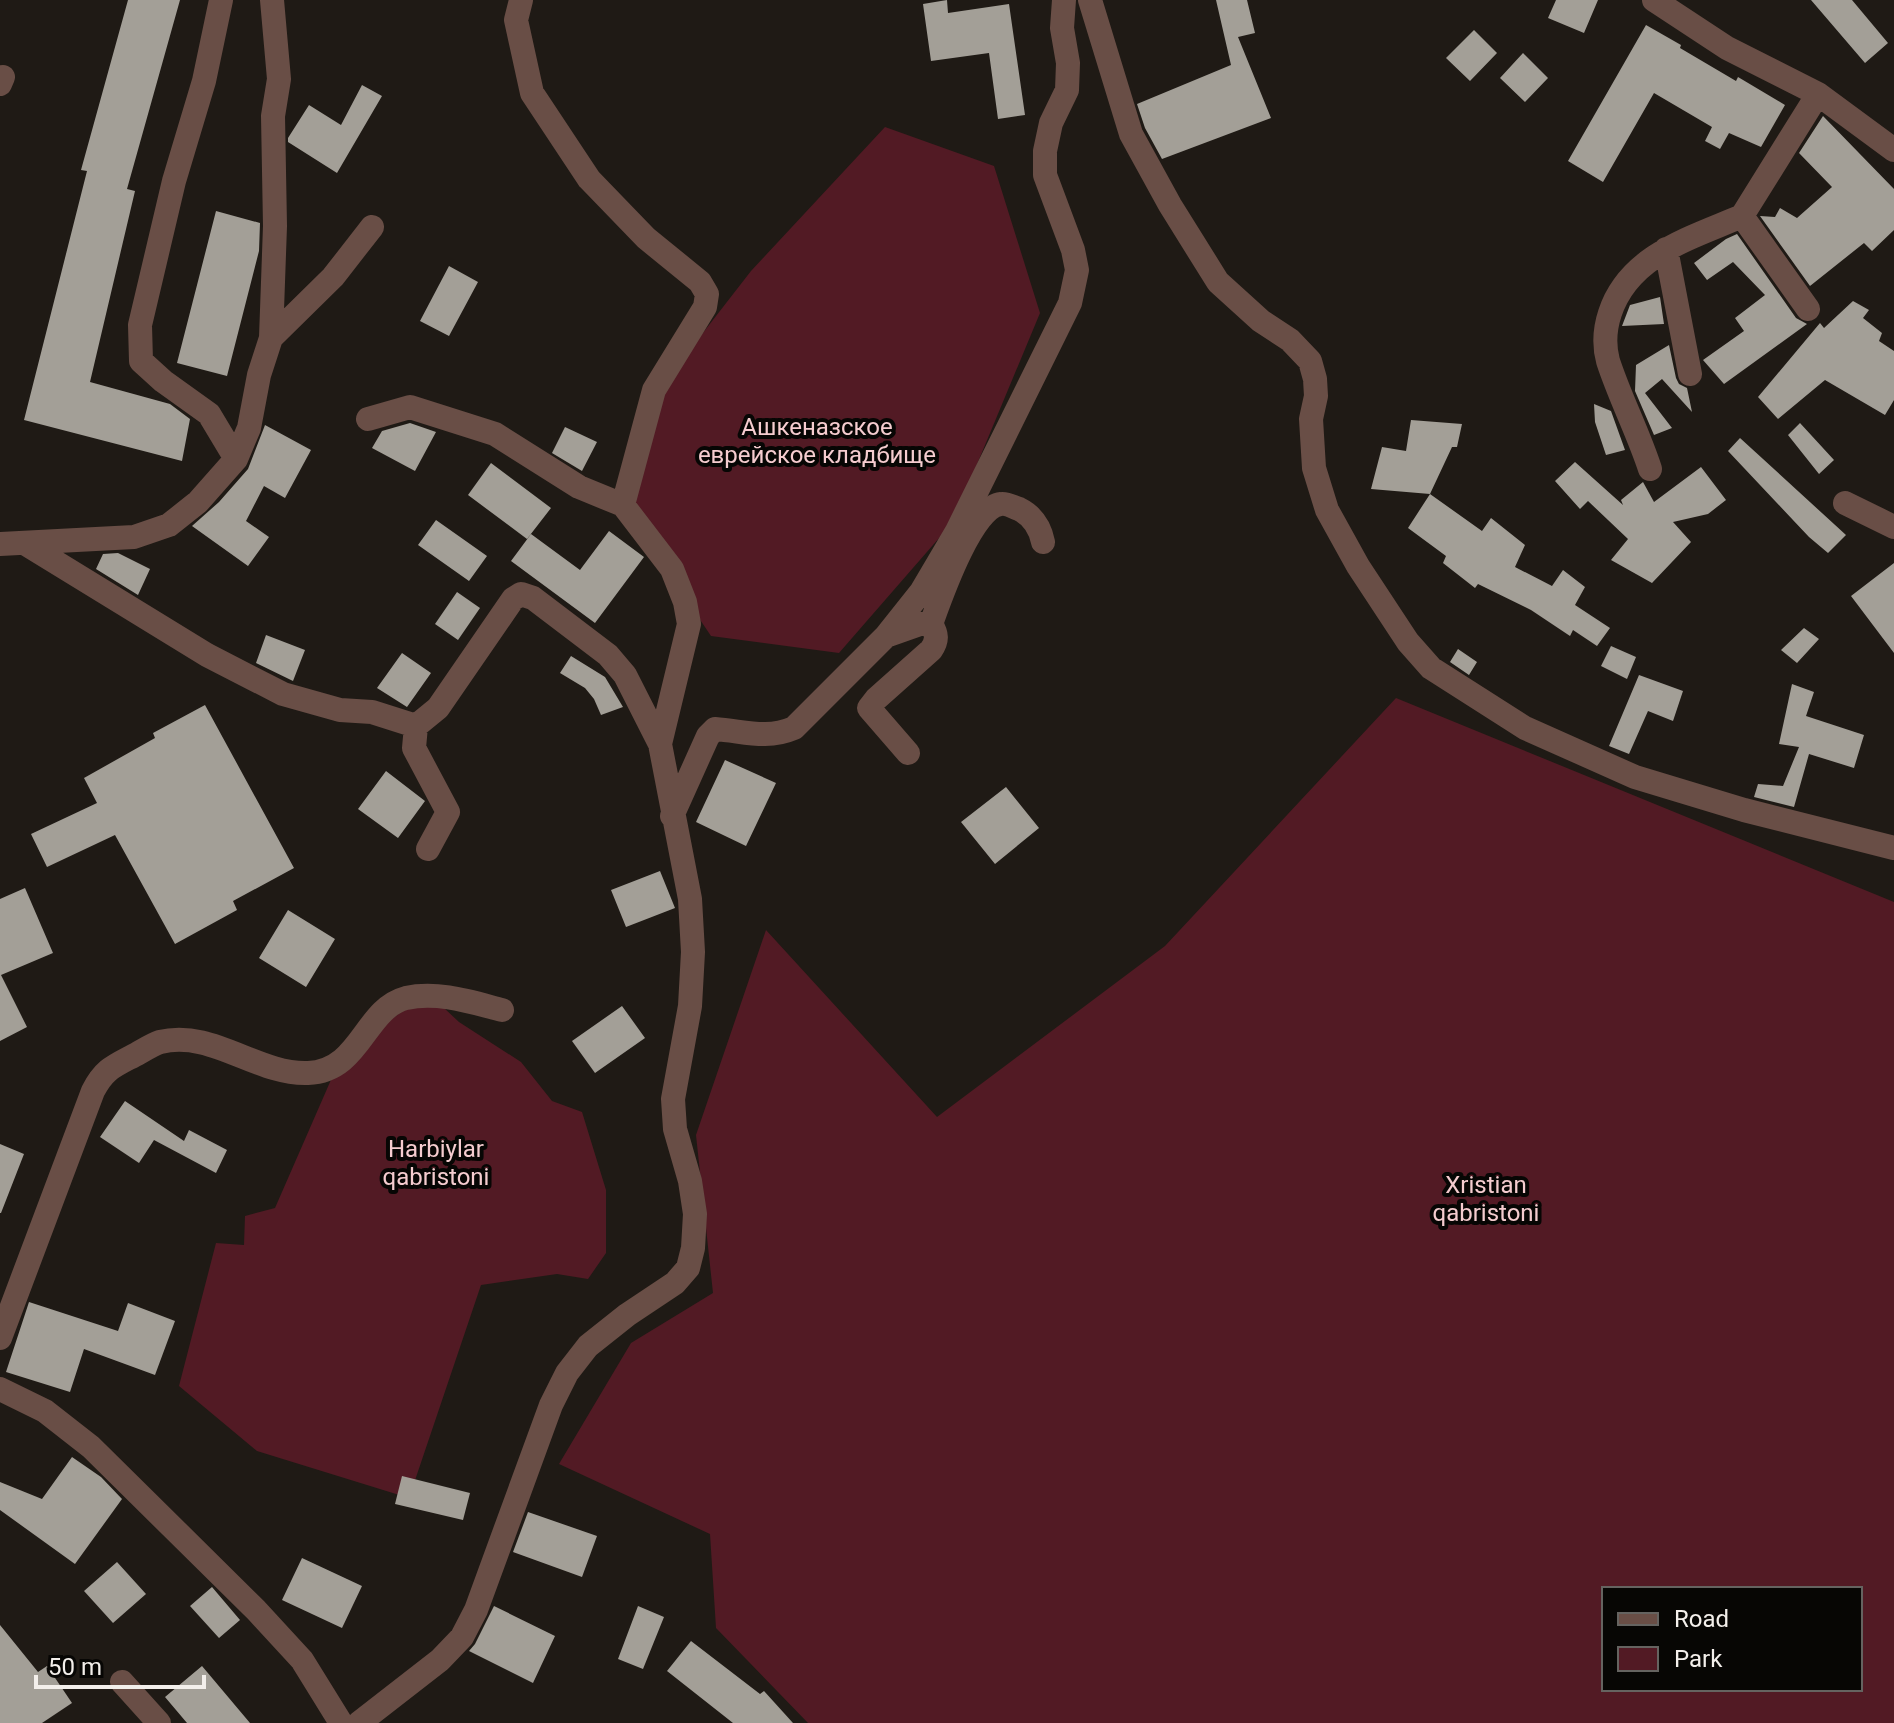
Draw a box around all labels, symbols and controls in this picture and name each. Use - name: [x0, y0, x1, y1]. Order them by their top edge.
- park label: Ашкеназское еврейское кладбище: [698, 413, 936, 469]
- park label: Harbiylar qabristoni: [383, 1135, 489, 1191]
- park label: Xristian qabristoni: [1433, 1171, 1539, 1227]
- legend: [1602, 1587, 1862, 1691]
- text: Road: [1674, 1605, 1729, 1633]
- scale bar: [36, 1639, 204, 1689]
- text: Park: [1674, 1645, 1723, 1673]
- text: 50 m: [48, 1653, 102, 1681]

